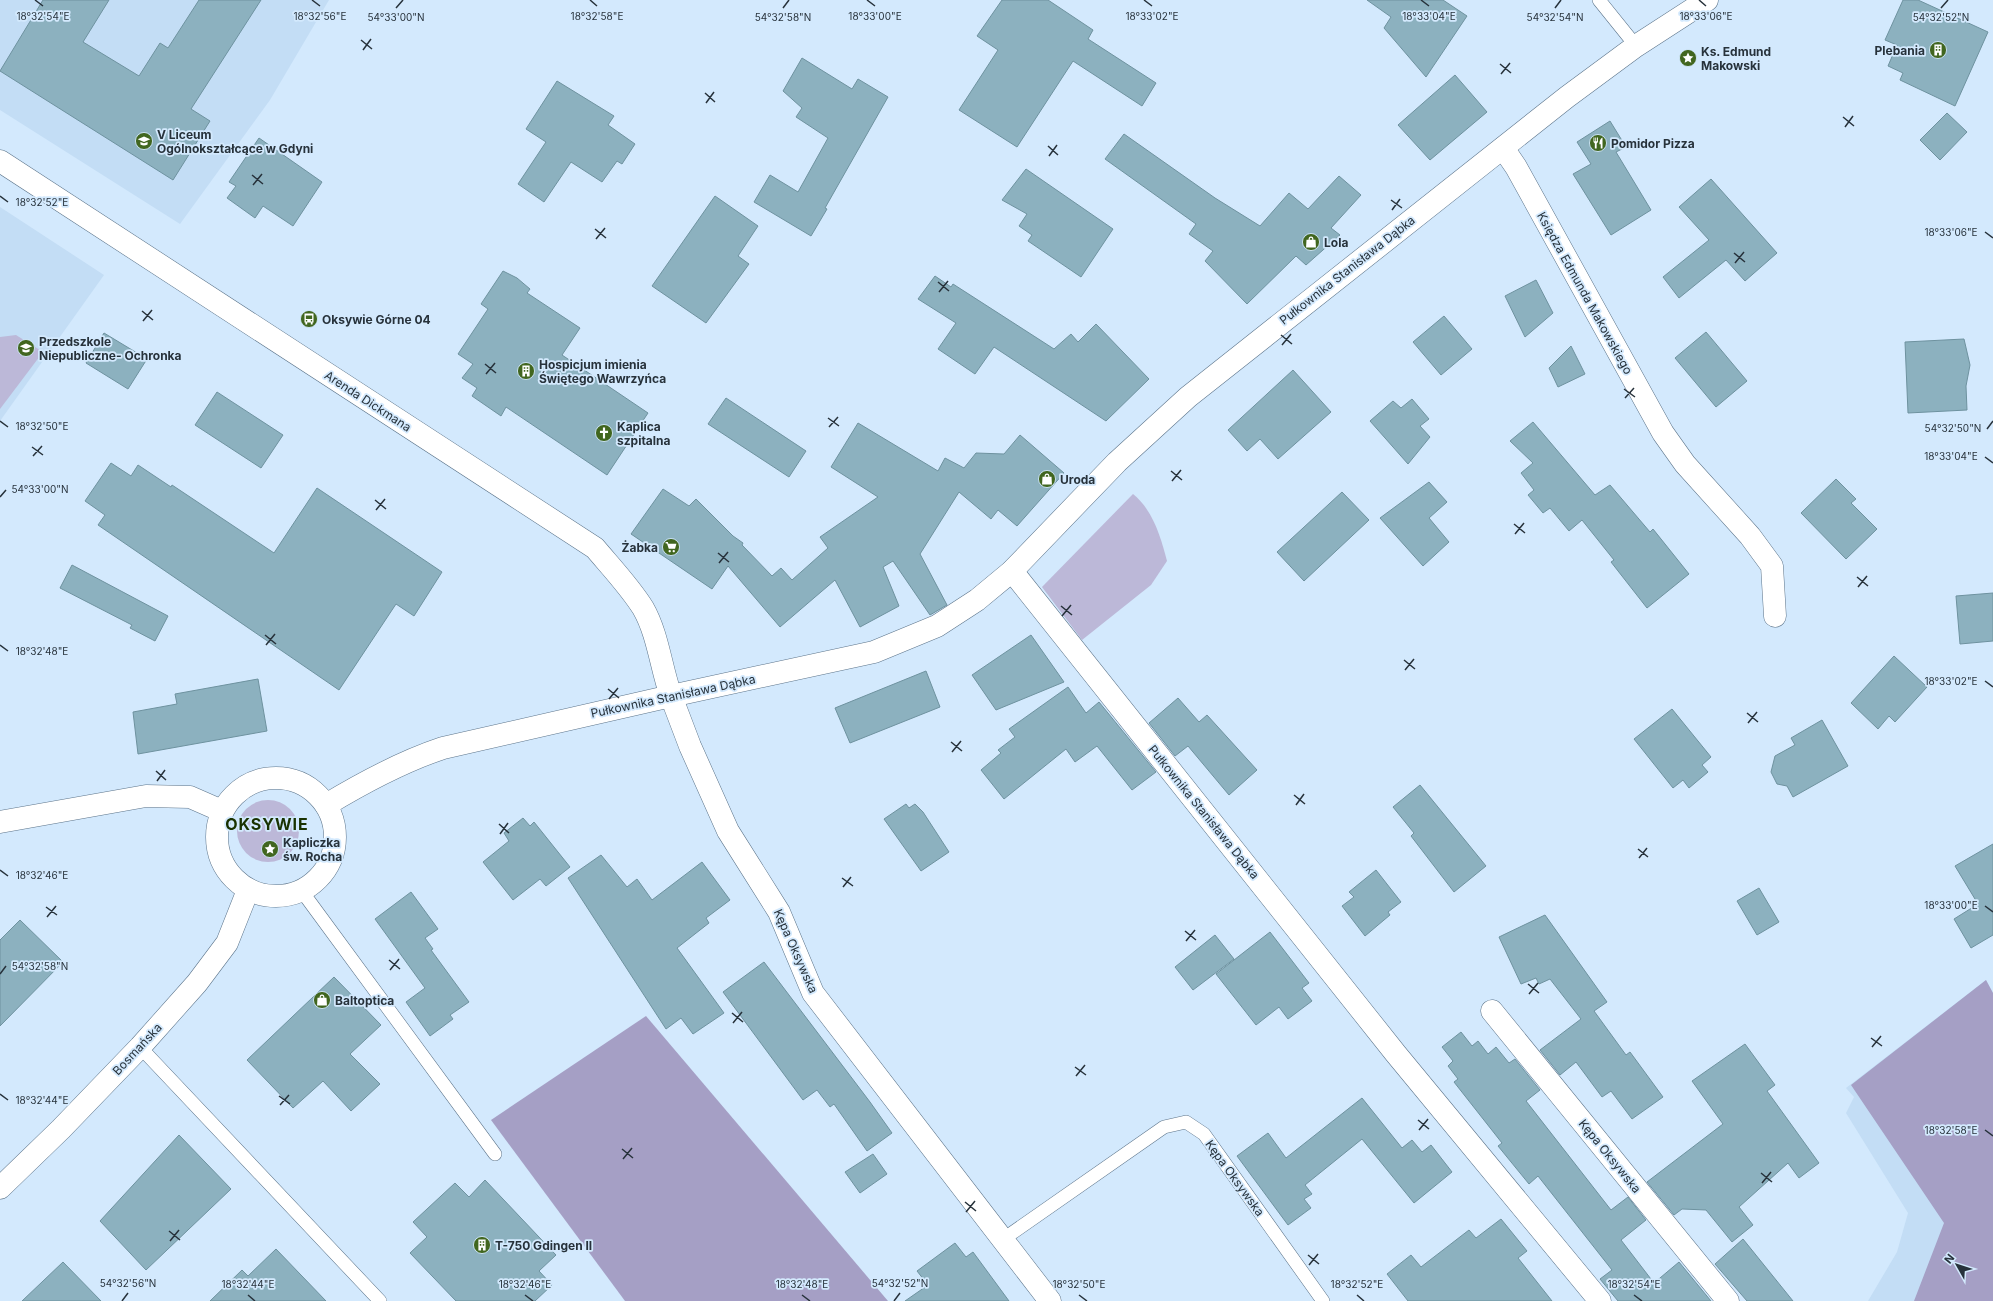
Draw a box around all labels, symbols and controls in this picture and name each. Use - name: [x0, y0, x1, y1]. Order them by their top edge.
- text: 18°32'54"E: [16, 10, 70, 22]
- text: 18°32'56"E: [294, 10, 346, 22]
- text: 18°32'58"E: [571, 10, 623, 22]
- text: 18°33'00"E: [848, 10, 902, 22]
- text: 18°33'02"E: [1125, 10, 1179, 22]
- text: 18°33'04"E: [1402, 10, 1456, 22]
- text: 18°33'06"E: [1679, 10, 1733, 22]
- text: 54°33'00"N: [367, 11, 425, 23]
- text: 54°32'58"N: [755, 11, 811, 23]
- text: 54°32'54"N: [1527, 11, 1583, 23]
- text: 54°32'52"N: [1913, 11, 1969, 23]
- building icon: Plebania: [1928, 40, 1948, 60]
- place label: Plebania: [1874, 43, 1925, 58]
- place label: Ks. Edmund Makowski: [1701, 44, 1771, 73]
- place icon: Ks. Edmund Makowski: [1678, 48, 1698, 68]
- place label: V Liceum Ogólnokształcące w Gdyni: [157, 127, 313, 156]
- school or university icon: V Liceum Ogólnokształcące w Gdyni: [134, 131, 154, 151]
- restaurant icon: Pomidor Pizza: [1588, 133, 1608, 153]
- place label: Pomidor Pizza: [1611, 136, 1695, 151]
- text: 18°32'52"E: [16, 196, 68, 208]
- street label: Księdza Edmunda Makowskiego: [1534, 209, 1636, 377]
- street label: Pułkownika Stanisława Dąbka: [1276, 212, 1418, 328]
- text: 18°33'06"E: [1924, 226, 1978, 238]
- shop icon: Lola: [1301, 232, 1321, 252]
- place label: Lola: [1324, 235, 1348, 250]
- bus stop icon: Oksywie Górne 04: [299, 309, 319, 329]
- place label: Oksywie Górne 04: [322, 312, 431, 327]
- place label: Przedszkole Niepubliczne- Ochronka: [39, 334, 182, 363]
- school or university icon: Przedszkole Niepubliczne- Ochronka: [16, 338, 36, 358]
- place label: Hospicjum imienia Świętego Wawrzyńca: [539, 357, 666, 386]
- building icon: Hospicjum imienia Świętego Wawrzyńca: [516, 361, 536, 381]
- street label: Arenda Dickmana: [322, 367, 414, 435]
- place label: Kaplica szpitalna: [617, 419, 671, 448]
- text: 18°32'50"E: [16, 420, 69, 432]
- text: 54°32'50"N: [1925, 422, 1981, 434]
- church icon: Kaplica szpitalna: [594, 423, 614, 443]
- text: 18°33'04"E: [1924, 450, 1978, 462]
- shop icon: Uroda: [1037, 469, 1057, 489]
- place label: Uroda: [1060, 472, 1095, 487]
- text: 54°33'00"N: [11, 483, 69, 495]
- supermarket icon: Żabka: [661, 537, 681, 557]
- place label: Żabka: [622, 540, 658, 555]
- text: 18°32'48"E: [16, 645, 68, 657]
- street label: Pułkownika Stanisława Dąbka: [589, 671, 757, 721]
- text: 18°33'02"E: [1924, 675, 1978, 687]
- street label: Pułkownika Stanisława Dąbka: [1145, 742, 1263, 882]
- district label: OKSYWIE: [225, 814, 309, 834]
- place label: Kapliczka św. Rocha: [283, 835, 342, 864]
- place icon: Kapliczka św. Rocha: [260, 839, 280, 859]
- text: 18°32'46"E: [16, 869, 68, 881]
- text: 18°33'00"E: [1924, 899, 1978, 911]
- street label: Kępa Oksywska: [771, 907, 821, 995]
- text: 54°32'58"N: [12, 960, 68, 972]
- shop icon: Baltoptica: [312, 990, 332, 1010]
- place label: Baltoptica: [335, 993, 394, 1008]
- street label: Bosmańska: [109, 1020, 165, 1078]
- text: 18°32'44"E: [16, 1094, 68, 1106]
- street label: Kępa Oksywska: [1576, 1116, 1644, 1196]
- text: 18°32'58"E: [1925, 1124, 1977, 1136]
- street label: Kępa Oksywska: [1202, 1137, 1268, 1219]
- building icon: T-750 Gdingen II: [472, 1235, 492, 1255]
- place label: T-750 Gdingen II: [495, 1238, 592, 1253]
- north arrow: [1937, 1245, 1977, 1285]
- text: N: [1941, 1251, 1957, 1266]
- text: 54°32'56"N: [100, 1277, 156, 1289]
- text: 54°32'52"N: [872, 1277, 928, 1289]
- text: 18°32'44"E: [222, 1278, 274, 1290]
- text: 18°32'46"E: [499, 1278, 551, 1290]
- text: 18°32'48"E: [776, 1278, 828, 1290]
- text: 18°32'50"E: [1053, 1278, 1106, 1290]
- text: 18°32'52"E: [1331, 1278, 1383, 1290]
- text: 18°32'54"E: [1607, 1278, 1661, 1290]

